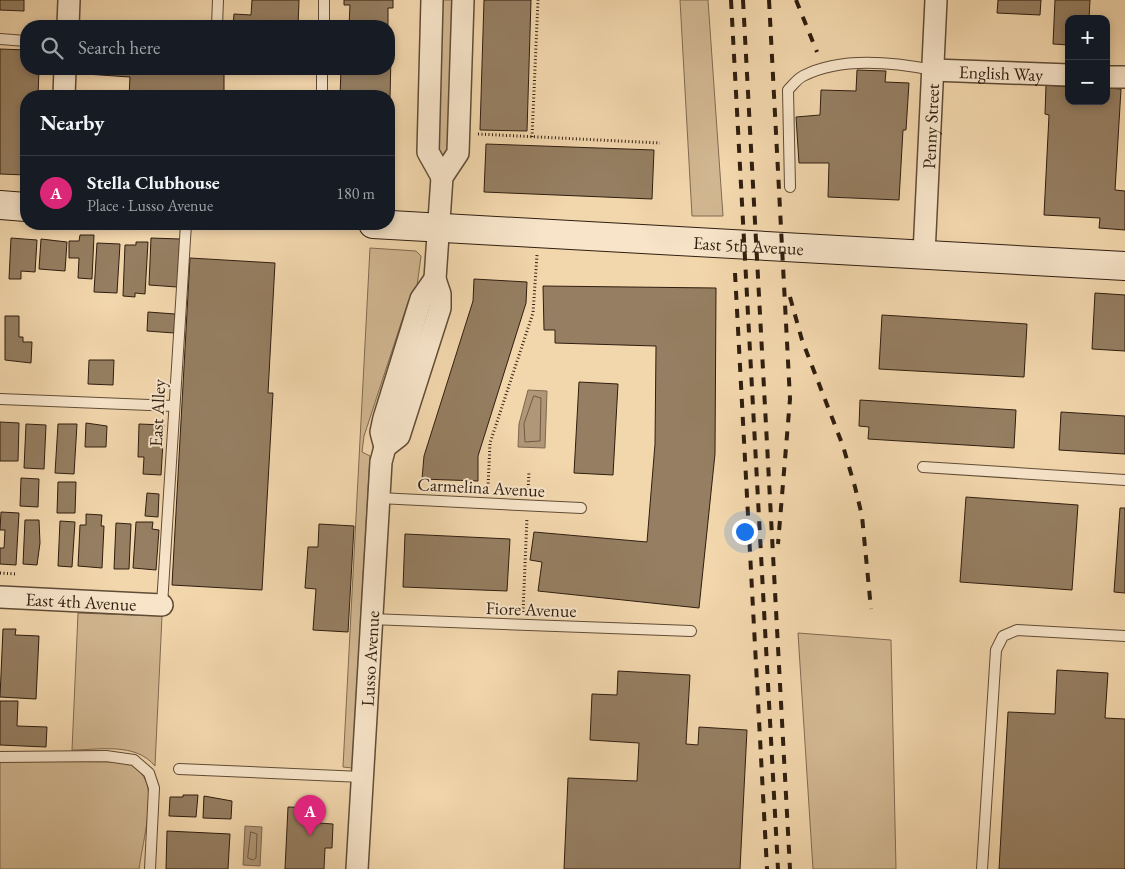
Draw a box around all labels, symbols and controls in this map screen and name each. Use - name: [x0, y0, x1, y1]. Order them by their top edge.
- map controls: [1065, 15, 1110, 105]
- button: +: [1065, 15, 1110, 60]
- search box: [20, 20, 395, 75]
- icon: search: [38, 34, 66, 62]
- text: Search here: [78, 35, 160, 60]
- street label: English Way: [958, 59, 1044, 86]
- button: −: [1065, 60, 1110, 105]
- street label: Penny Street: [917, 83, 944, 169]
- text: Nearby: [40, 109, 104, 136]
- text: Stella Clubhouse: [87, 170, 220, 195]
- text: A: [50, 183, 62, 204]
- text: 180 m: [336, 183, 375, 204]
- text: Place · Lusso Avenue: [87, 195, 213, 216]
- street label: East 5th Avenue: [692, 230, 804, 260]
- street label: East Alley: [144, 378, 170, 448]
- street label: Carmelina Avenue: [417, 472, 545, 502]
- your location: [732, 519, 758, 545]
- street label: East 4th Avenue: [25, 587, 137, 615]
- street label: Fiore Avenue: [485, 596, 577, 622]
- street label: Lusso Avenue: [355, 610, 384, 707]
- pin: A: [294, 795, 326, 836]

